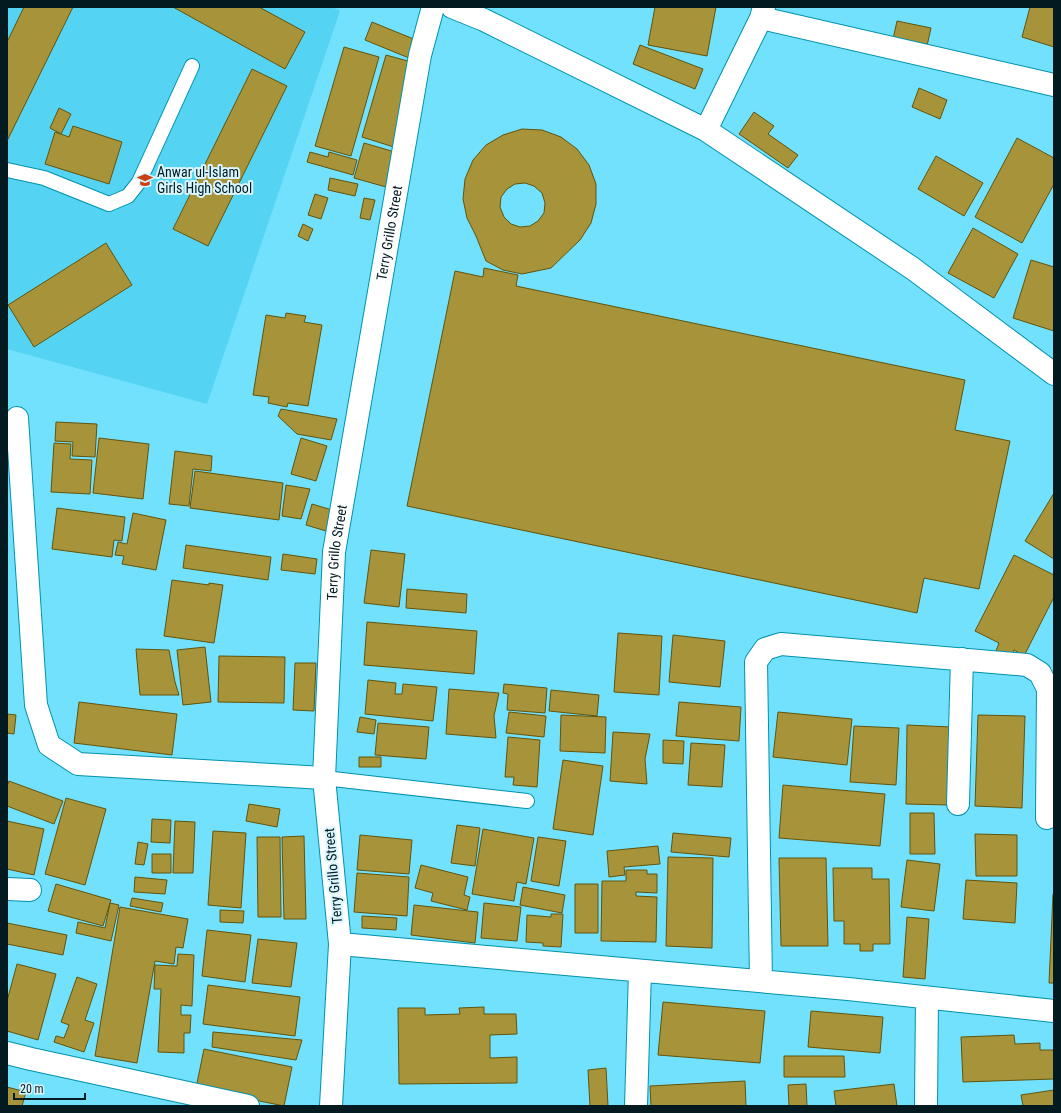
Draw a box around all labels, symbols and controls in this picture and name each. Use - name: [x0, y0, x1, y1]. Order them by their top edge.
- place label: Anwar ul-Islam Girls High School: [157, 164, 252, 196]
- school or university icon: Anwar ul-Islam Girls High School: [136, 171, 154, 189]
- street label: Terry Grillo Street: [373, 184, 405, 282]
- street label: Terry Grillo Street: [324, 503, 350, 601]
- street label: Terry Grillo Street: [321, 827, 345, 925]
- scale bar: [14, 1075, 85, 1101]
- text: 20 m: [20, 1082, 44, 1096]

